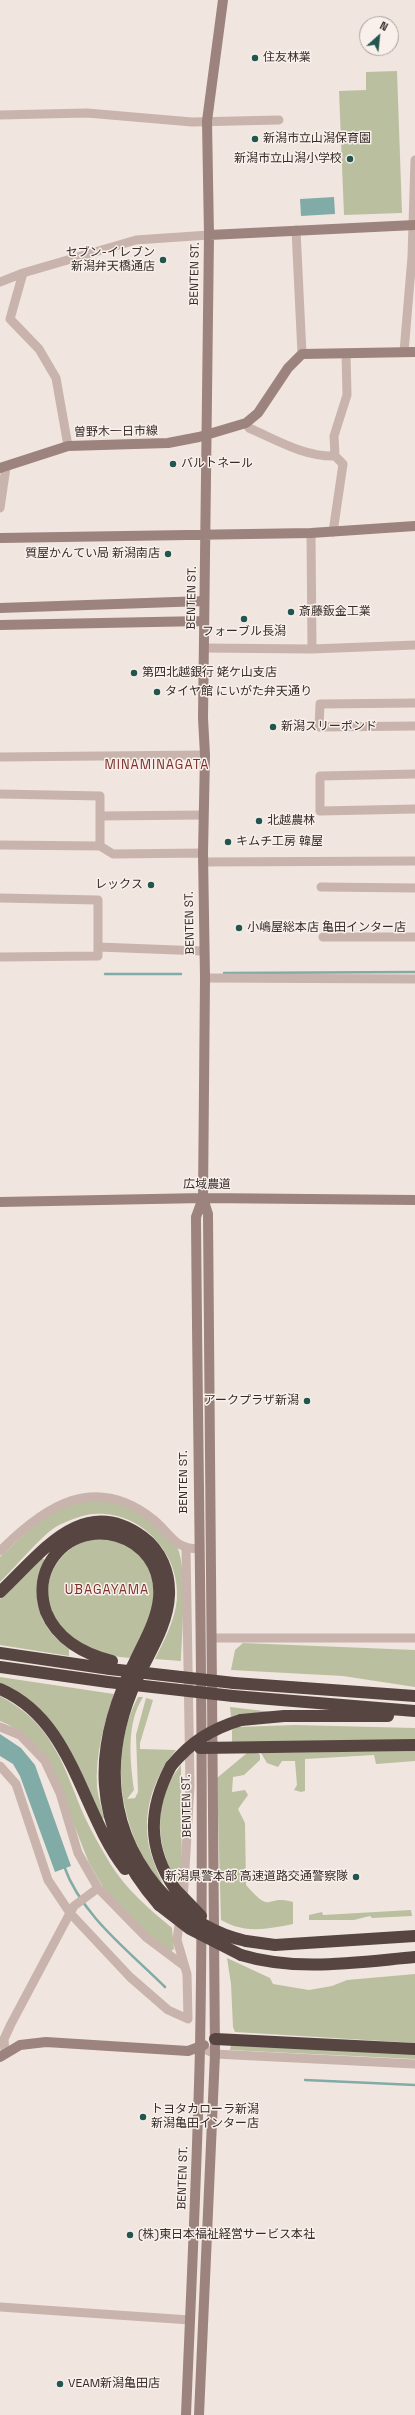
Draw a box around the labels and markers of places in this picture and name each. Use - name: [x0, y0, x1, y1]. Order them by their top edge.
- place label: 住友林業: [263, 51, 311, 65]
- marker: 住友林業: [250, 53, 260, 63]
- place label: 新潟市立山潟保育園: [263, 132, 371, 146]
- marker: 新潟市立山潟保育園: [250, 134, 260, 144]
- place label: 新潟市立山潟小学校: [234, 152, 342, 166]
- marker: 新潟市立山潟小学校: [345, 154, 355, 164]
- place label: セブン-イレブン 新潟弁天橋通店: [66, 246, 155, 274]
- marker: セブン-イレブン 新潟弁天橋通店: [158, 255, 168, 265]
- place label: バルトネール: [181, 457, 253, 471]
- marker: バルトネール: [168, 459, 178, 469]
- place label: 質屋かんてい局 新潟南店: [25, 547, 160, 561]
- marker: 質屋かんてい局 新潟南店: [163, 549, 173, 559]
- place label: 斎藤鈑金工業: [299, 605, 371, 619]
- marker: 斎藤鈑金工業: [286, 607, 296, 617]
- marker: フォーブル長潟: [239, 614, 249, 624]
- place label: フォーブル長潟: [202, 625, 286, 639]
- place label: 第四北越銀行 姥ケ山支店: [142, 666, 277, 680]
- marker: 第四北越銀行 姥ケ山支店: [129, 668, 139, 678]
- place label: タイヤ館 にいがた弁天通り: [165, 685, 312, 699]
- marker: タイヤ館 にいがた弁天通り: [152, 687, 162, 697]
- place label: 新潟スリーポンド: [281, 720, 377, 734]
- marker: 新潟スリーポンド: [268, 722, 278, 732]
- place label: 北越農林: [267, 814, 315, 828]
- marker: 北越農林: [254, 816, 264, 826]
- place label: キムチ工房 韓屋: [236, 835, 323, 849]
- marker: キムチ工房 韓屋: [223, 837, 233, 847]
- place label: レックス: [95, 878, 143, 892]
- marker: レックス: [146, 880, 156, 890]
- place label: 小嶋屋総本店 亀田インター店: [247, 921, 406, 935]
- marker: 小嶋屋総本店 亀田インター店: [234, 923, 244, 933]
- place label: アークプラザ新潟: [204, 1394, 299, 1408]
- marker: アークプラザ新潟: [302, 1396, 312, 1406]
- place label: 新潟県警本部 高速道路交通警察隊: [165, 1870, 348, 1884]
- marker: 新潟県警本部 高速道路交通警察隊: [351, 1872, 361, 1882]
- place label: トヨタカローラ新潟 新潟亀田インター店: [151, 2103, 259, 2131]
- marker: トヨタカローラ新潟 新潟亀田インター店: [138, 2112, 148, 2122]
- place label: (株)東日本福祉経営サービス本社: [138, 2228, 315, 2242]
- marker: (株)東日本福祉経営サービス本社: [125, 2230, 135, 2240]
- place label: VEAM新潟亀田店: [68, 2377, 160, 2391]
- marker: VEAM新潟亀田店: [55, 2379, 65, 2389]

